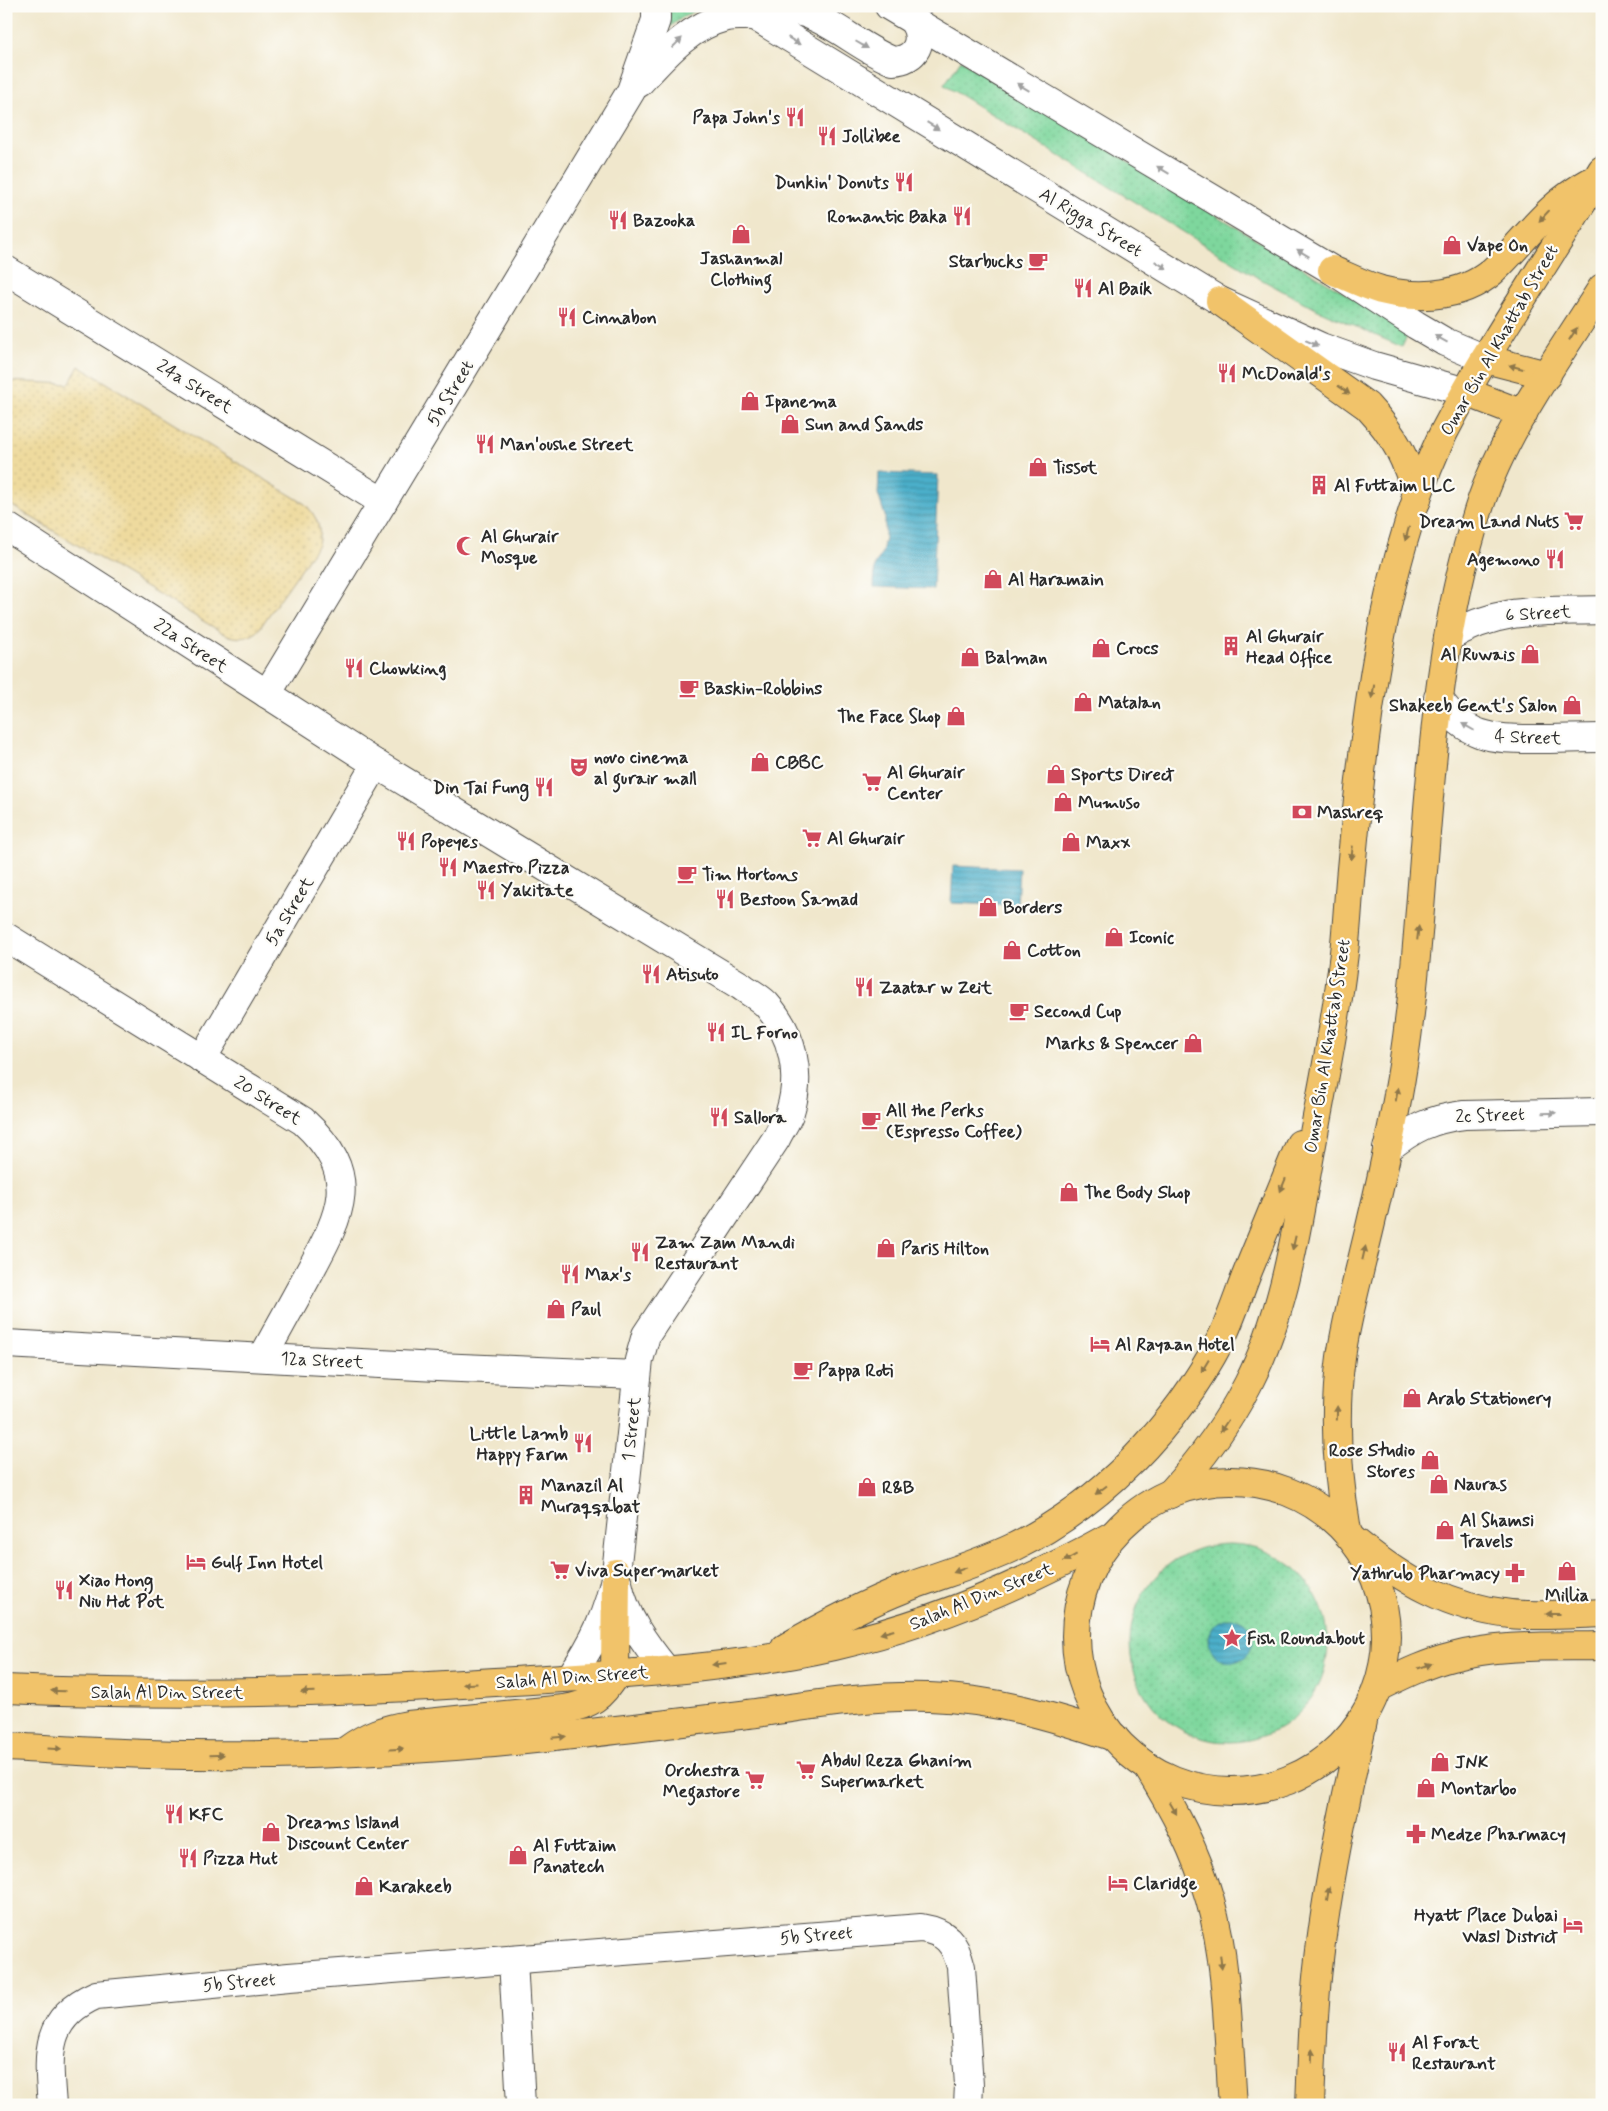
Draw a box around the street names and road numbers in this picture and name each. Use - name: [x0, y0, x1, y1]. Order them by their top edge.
- street label: Al Rigga Street: [1034, 183, 1147, 264]
- street label: Omar Bin Al Khattab Street: [1435, 241, 1564, 440]
- street label: 24a Street: [152, 354, 237, 420]
- street label: 5b Street: [422, 356, 480, 431]
- street label: 6 Street: [1505, 600, 1572, 628]
- street label: 22a Street: [149, 613, 233, 679]
- street label: 4 Street: [1494, 725, 1562, 751]
- street label: 5a Street: [260, 872, 320, 950]
- street label: Omar Bin Al Khattab Street: [1299, 937, 1357, 1155]
- street label: 20 Street: [229, 1071, 306, 1131]
- street label: 2c Street: [1455, 1103, 1525, 1129]
- street label: 12a Street: [280, 1347, 365, 1375]
- street label: 1 Street: [617, 1395, 647, 1462]
- street label: Salah Al Din Street: [906, 1557, 1057, 1637]
- street label: Salah Al Din Street: [495, 1661, 649, 1695]
- street label: Salah Al Din Street: [91, 1681, 244, 1705]
- street label: 5b Street: [779, 1921, 854, 1951]
- street label: 5b Street: [202, 1968, 277, 1998]

